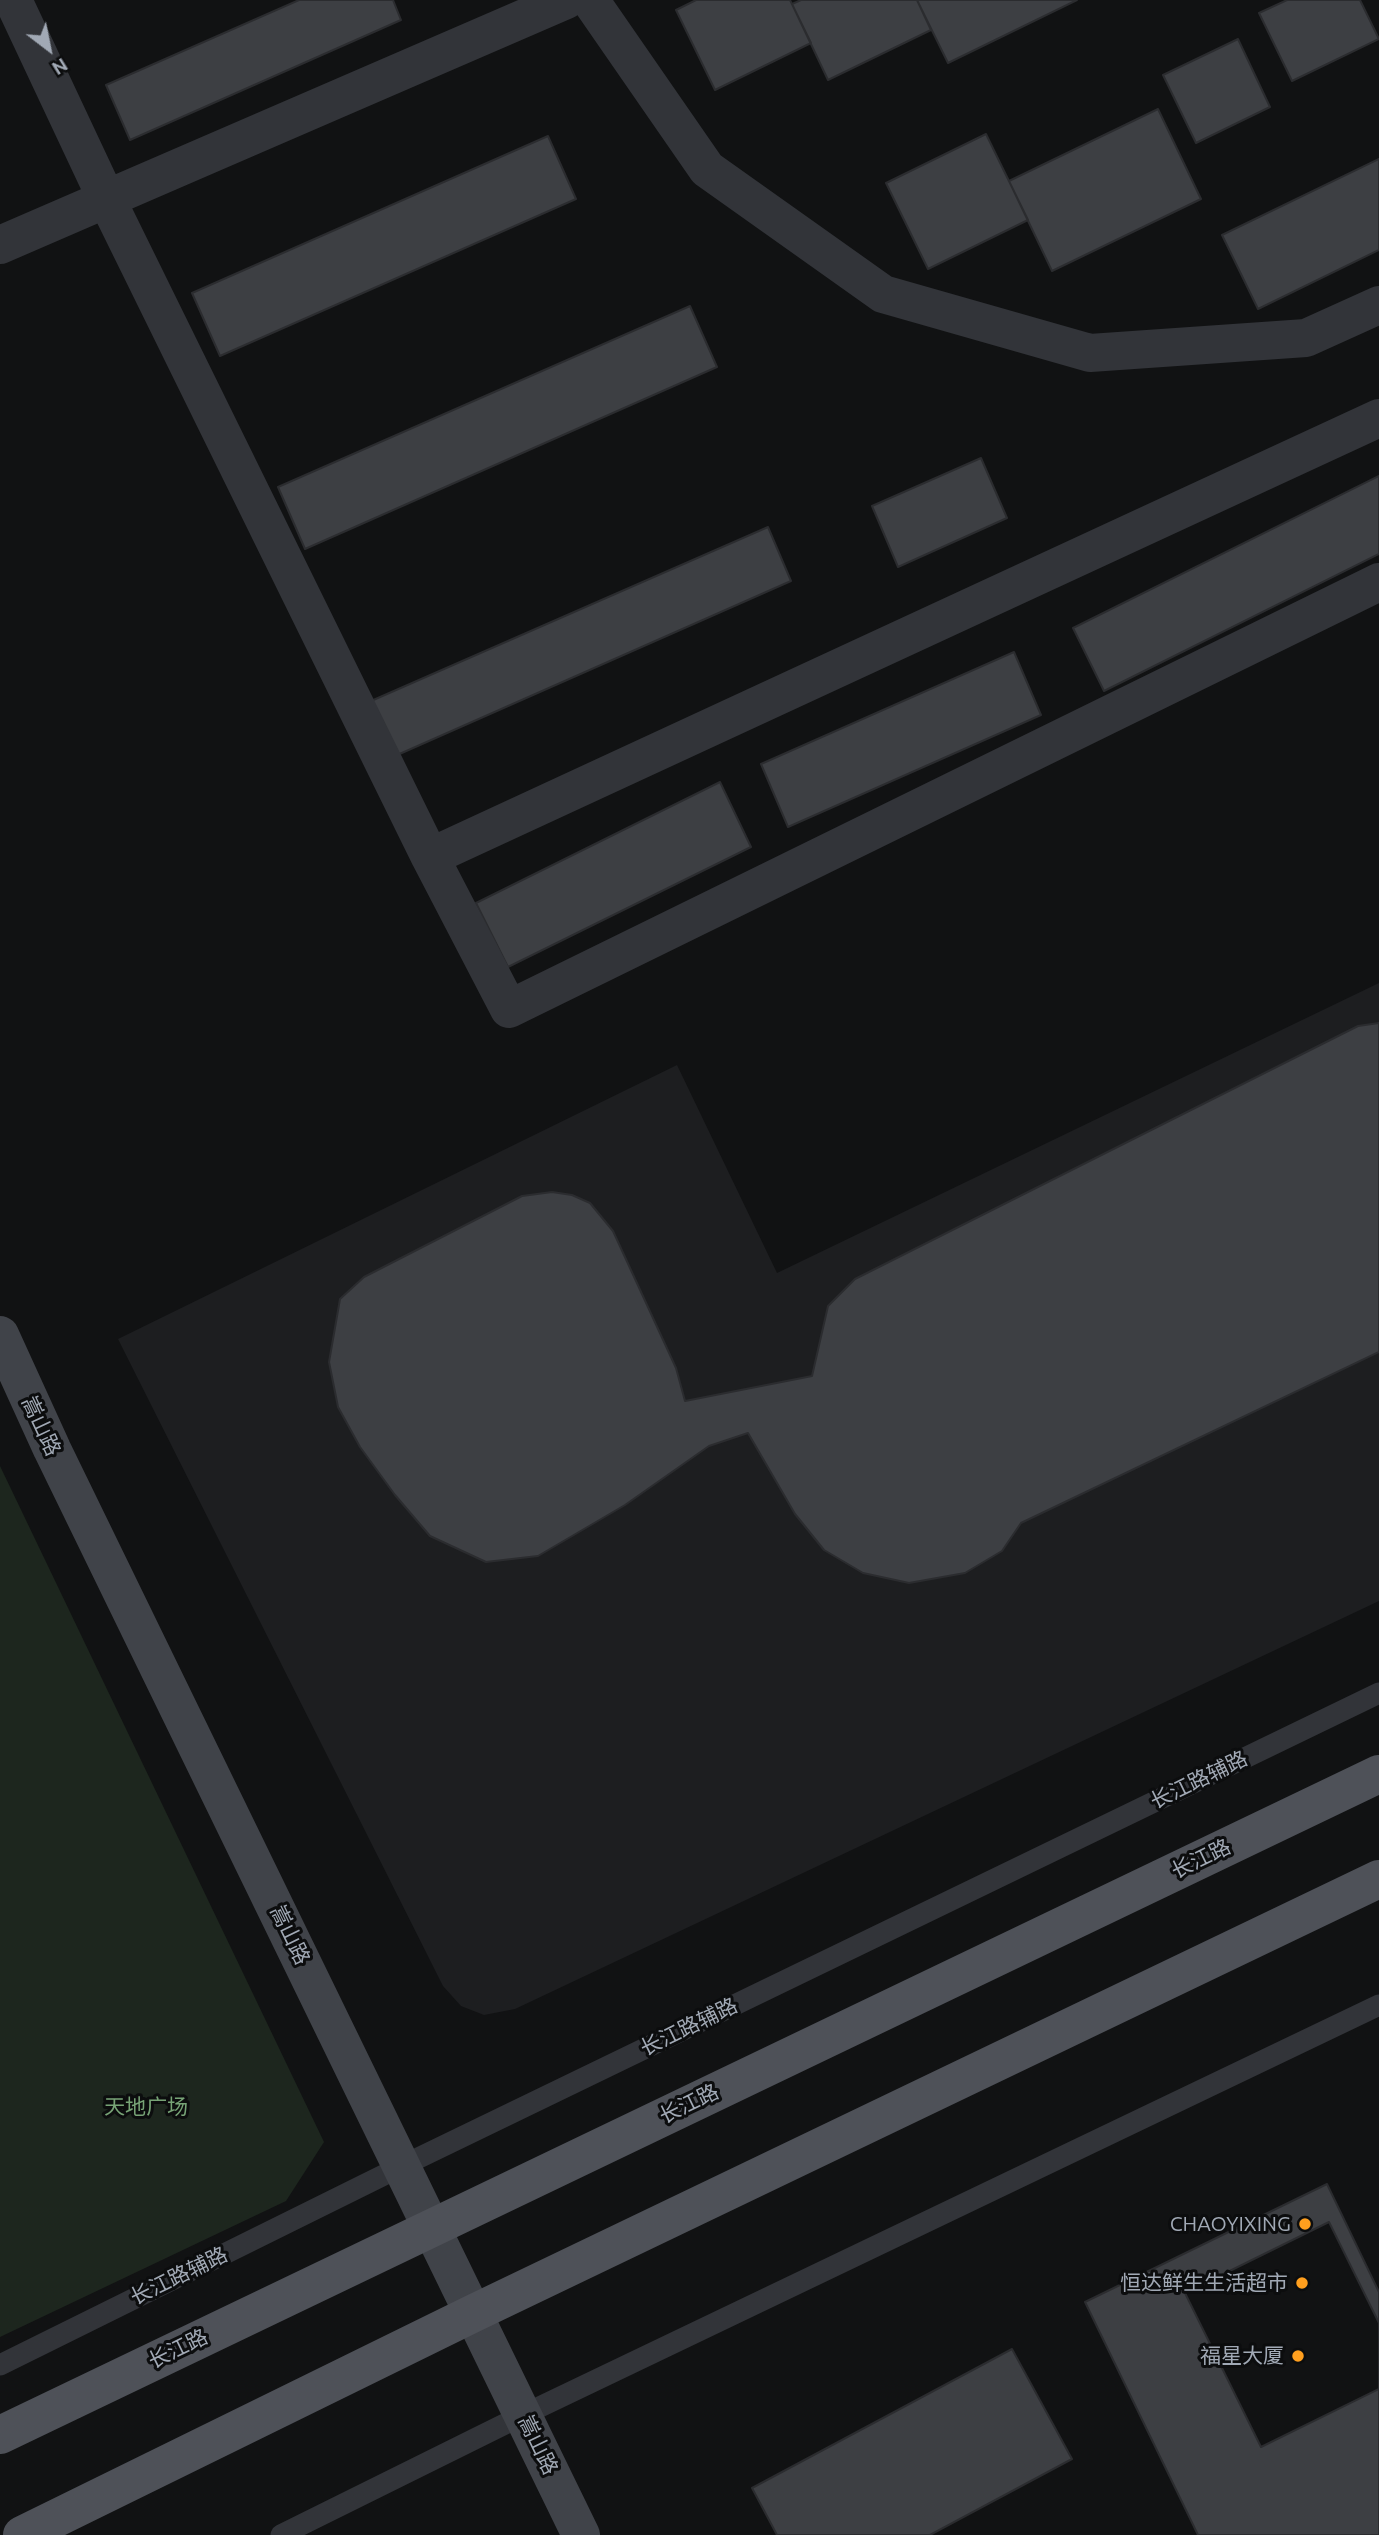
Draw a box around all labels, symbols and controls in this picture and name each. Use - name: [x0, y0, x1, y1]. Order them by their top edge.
- north arrow: [14, 14, 84, 84]
- text: N: [48, 54, 72, 80]
- street label: 嵩山路: [16, 1392, 66, 1460]
- street label: 长江路辅路: [1146, 1746, 1252, 1814]
- street label: 长江路: [1167, 1834, 1235, 1884]
- street label: 嵩山路: [265, 1901, 315, 1969]
- street label: 长江路辅路: [636, 1993, 742, 2061]
- street label: 长江路: [655, 2079, 723, 2129]
- park label: 天地广场: [104, 2094, 188, 2120]
- place label: CHAOYIXING: [1170, 2211, 1291, 2237]
- marker: CHAOYIXING: [1297, 2216, 1313, 2232]
- street label: 长江路辅路: [126, 2242, 232, 2310]
- place label: 恒达鲜生生活超市: [1120, 2270, 1288, 2296]
- marker: 恒达鲜生生活超市: [1294, 2275, 1310, 2291]
- street label: 长江路: [144, 2324, 212, 2374]
- place label: 福星大厦: [1200, 2343, 1284, 2369]
- marker: 福星大厦: [1290, 2348, 1306, 2364]
- street label: 嵩山路: [513, 2411, 563, 2479]

